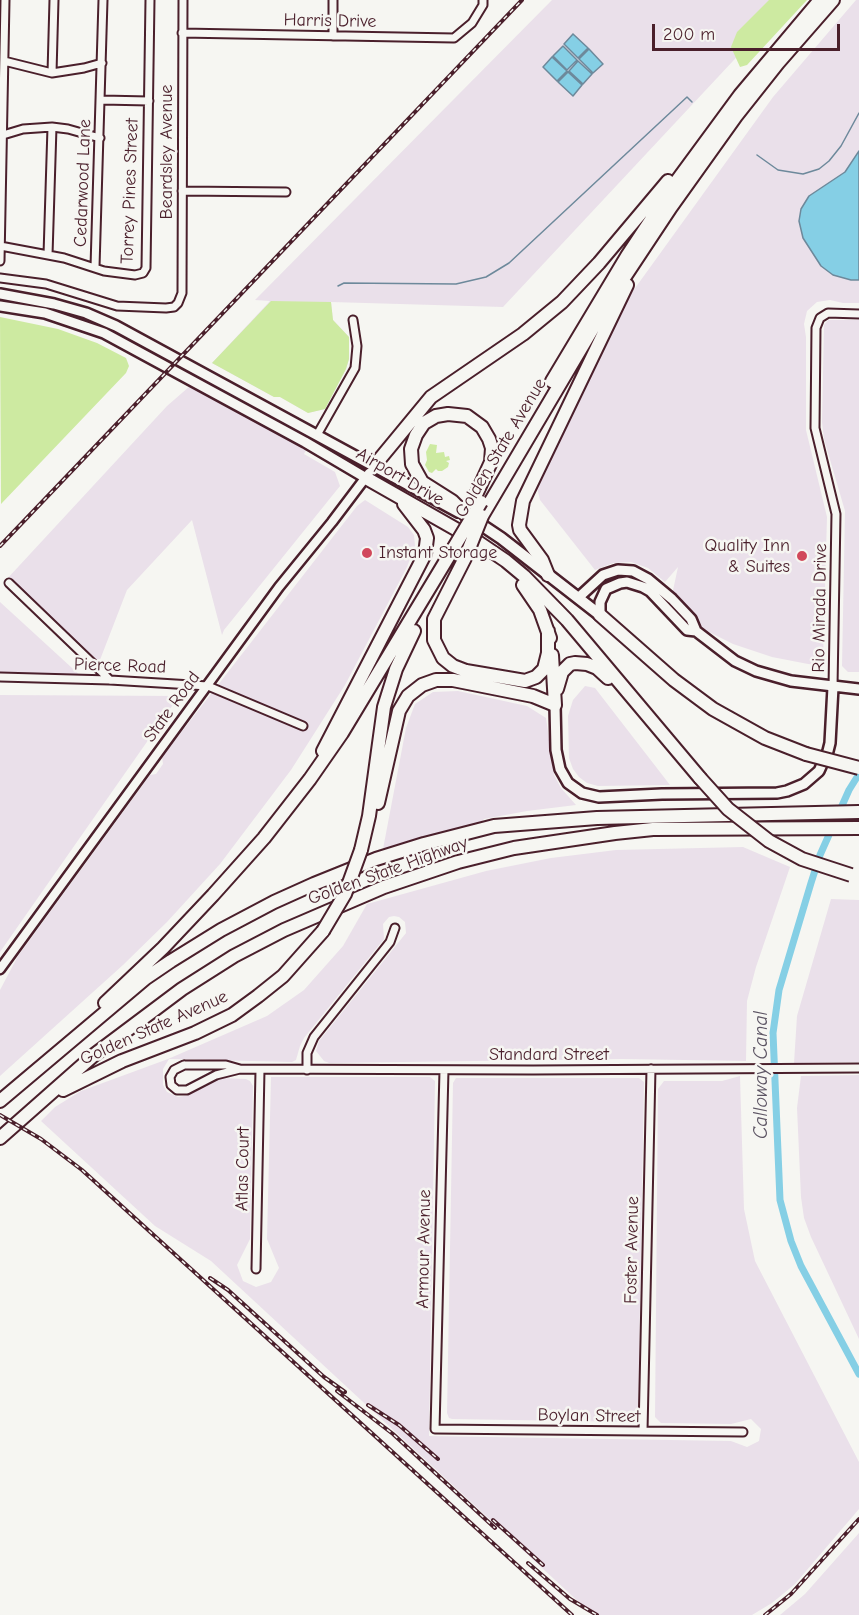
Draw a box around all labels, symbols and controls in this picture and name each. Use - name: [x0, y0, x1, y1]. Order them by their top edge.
- street label: Harris Drive: [283, 9, 377, 33]
- scale bar: [655, 12, 842, 50]
- text: 200 m: [663, 24, 715, 45]
- street label: Beardsley Avenue: [156, 85, 178, 219]
- street label: Torrey Pines Street: [117, 118, 143, 264]
- street label: Cedarwood Lane: [70, 119, 96, 247]
- street label: Golden State Avenue: [451, 374, 551, 522]
- street label: Airport Drive: [352, 443, 448, 511]
- place label: Quality Inn & Suites: [705, 535, 790, 578]
- place label: Instant Storage: [379, 542, 497, 564]
- street label: Rio Mirada Drive: [808, 543, 832, 673]
- marker: Instant Storage: [360, 546, 374, 560]
- marker: Quality Inn & Suites: [795, 549, 809, 563]
- street label: Pierce Road: [73, 654, 167, 678]
- street label: State Road: [139, 667, 205, 747]
- street label: Golden State Highway: [305, 832, 471, 910]
- street label: Golden State Avenue: [77, 986, 231, 1070]
- water label: Calloway Canal: [749, 1011, 773, 1139]
- street label: Standard Street: [489, 1044, 609, 1066]
- street label: Atlas Court: [231, 1127, 255, 1211]
- street label: Armour Avenue: [412, 1189, 436, 1309]
- street label: Foster Avenue: [620, 1196, 644, 1304]
- street label: Boylan Street: [537, 1404, 641, 1428]

